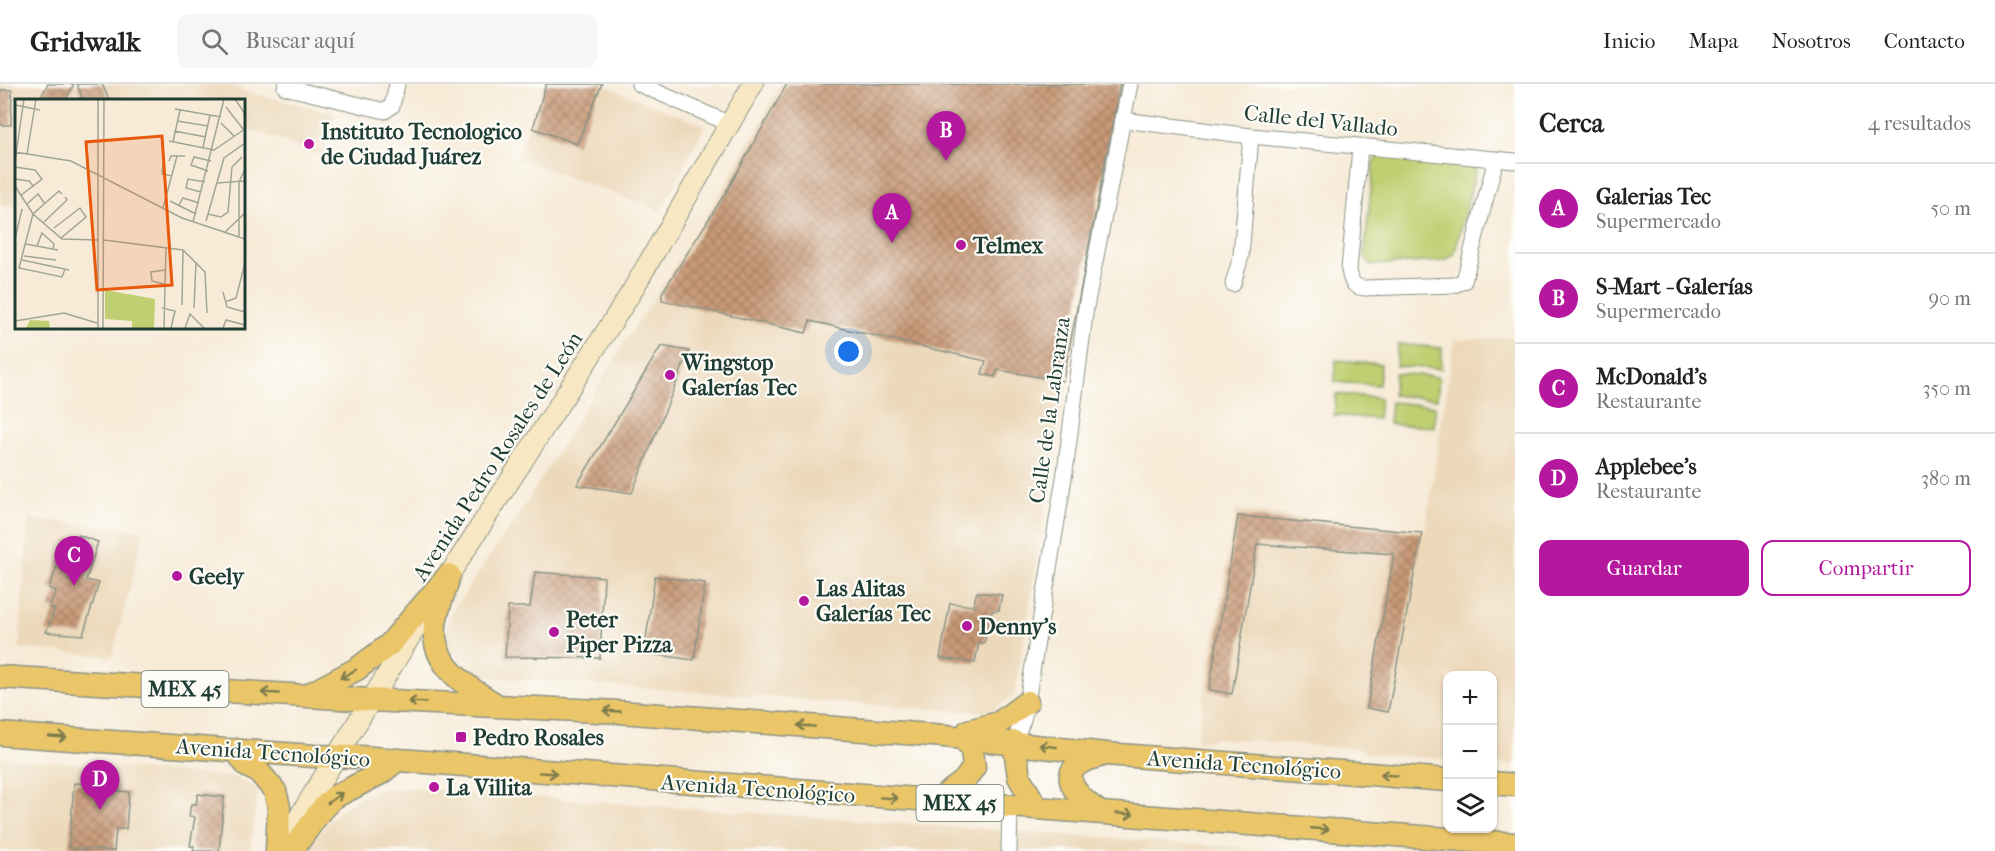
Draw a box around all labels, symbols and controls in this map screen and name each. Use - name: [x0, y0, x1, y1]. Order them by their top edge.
- search box: [177, 14, 597, 68]
- text: Gridwalk: [30, 25, 141, 58]
- icon: search: [198, 25, 231, 58]
- text: Buscar aquí: [246, 28, 355, 54]
- text: Inicio: [1603, 29, 1655, 53]
- text: Mapa: [1688, 29, 1738, 53]
- text: Nosotros: [1771, 29, 1851, 53]
- text: Contacto: [1884, 29, 1965, 53]
- inset map: [15, 99, 244, 328]
- street label: Calle del Vallado: [1243, 100, 1399, 142]
- text: Cerca: [1539, 108, 1604, 139]
- pin: B: [926, 112, 966, 161]
- text: 4 resultados: [1868, 112, 1971, 135]
- place label: Instituto Tecnologico de Ciudad Juárez: [321, 119, 522, 170]
- marker: Instituto Tecnologico de Ciudad Juárez: [302, 137, 316, 151]
- text: Galerias Tec: [1596, 184, 1711, 210]
- pin: A: [872, 194, 912, 243]
- text: A: [1552, 197, 1565, 220]
- text: 50 m: [1930, 197, 1971, 220]
- text: Supermercado: [1596, 210, 1721, 233]
- place label: Telmex: [972, 233, 1044, 259]
- marker: Telmex: [954, 238, 968, 252]
- text: S-Mart - Galerías: [1596, 274, 1753, 300]
- text: B: [1552, 287, 1565, 310]
- text: 90 m: [1929, 287, 1971, 310]
- text: Supermercado: [1596, 300, 1721, 323]
- street label: Calle de la Labranza: [1024, 314, 1076, 505]
- street label: Avenida Pedro Rosales de León: [407, 327, 588, 587]
- your location: [834, 337, 863, 366]
- place label: Wingstop Galerías Tec: [681, 350, 797, 401]
- text: McDonald's: [1596, 364, 1707, 390]
- marker: Wingstop Galerías Tec: [663, 368, 677, 382]
- text: C: [1552, 377, 1565, 400]
- text: 350 m: [1922, 377, 1971, 400]
- text: Restaurante: [1596, 390, 1701, 413]
- text: Applebee's: [1596, 454, 1697, 480]
- text: D: [1551, 467, 1566, 490]
- text: 380 m: [1921, 467, 1971, 490]
- text: Restaurante: [1596, 480, 1701, 503]
- pin: C: [54, 536, 94, 586]
- button: Guardar: [1539, 540, 1749, 596]
- button: Compartir: [1761, 540, 1971, 596]
- place label: Geely: [189, 564, 245, 590]
- marker: Geely: [170, 569, 184, 583]
- place label: Las Alitas Galerías Tec: [816, 576, 931, 627]
- marker: Las Alitas Galerías Tec: [797, 594, 811, 608]
- place label: Peter Piper Pizza: [566, 607, 673, 658]
- place label: Denny's: [979, 614, 1056, 640]
- marker: Denny's: [960, 619, 974, 633]
- marker: Peter Piper Pizza: [547, 625, 561, 639]
- one-way arrow: [340, 668, 357, 680]
- road number: MEX 45: [142, 671, 228, 707]
- map controls: [1443, 671, 1497, 833]
- button: +: [1443, 671, 1497, 725]
- one-way arrow: [261, 688, 281, 699]
- one-way arrow: [407, 696, 427, 707]
- one-way arrow: [602, 706, 622, 717]
- one-way arrow: [797, 720, 817, 731]
- place label: Pedro Rosales: [473, 725, 604, 751]
- button: −: [1443, 725, 1497, 779]
- marker: Pedro Rosales: [454, 730, 468, 744]
- one-way arrow: [48, 732, 68, 743]
- street label: Avenida Tecnológico: [174, 733, 371, 773]
- one-way arrow: [1039, 741, 1059, 752]
- street label: Avenida Tecnológico: [1145, 745, 1342, 785]
- pin: D: [80, 760, 120, 810]
- one-way arrow: [537, 768, 557, 779]
- street label: Avenida Tecnológico: [659, 769, 856, 809]
- one-way arrow: [1380, 770, 1400, 781]
- place label: La Villita: [446, 775, 532, 801]
- button: layers: [1443, 779, 1497, 833]
- marker: La Villita: [427, 780, 441, 794]
- road number: MEX 45: [916, 785, 1004, 821]
- one-way arrow: [327, 792, 343, 804]
- one-way arrow: [878, 792, 898, 803]
- one-way arrow: [1115, 809, 1135, 820]
- one-way arrow: [1309, 824, 1329, 835]

